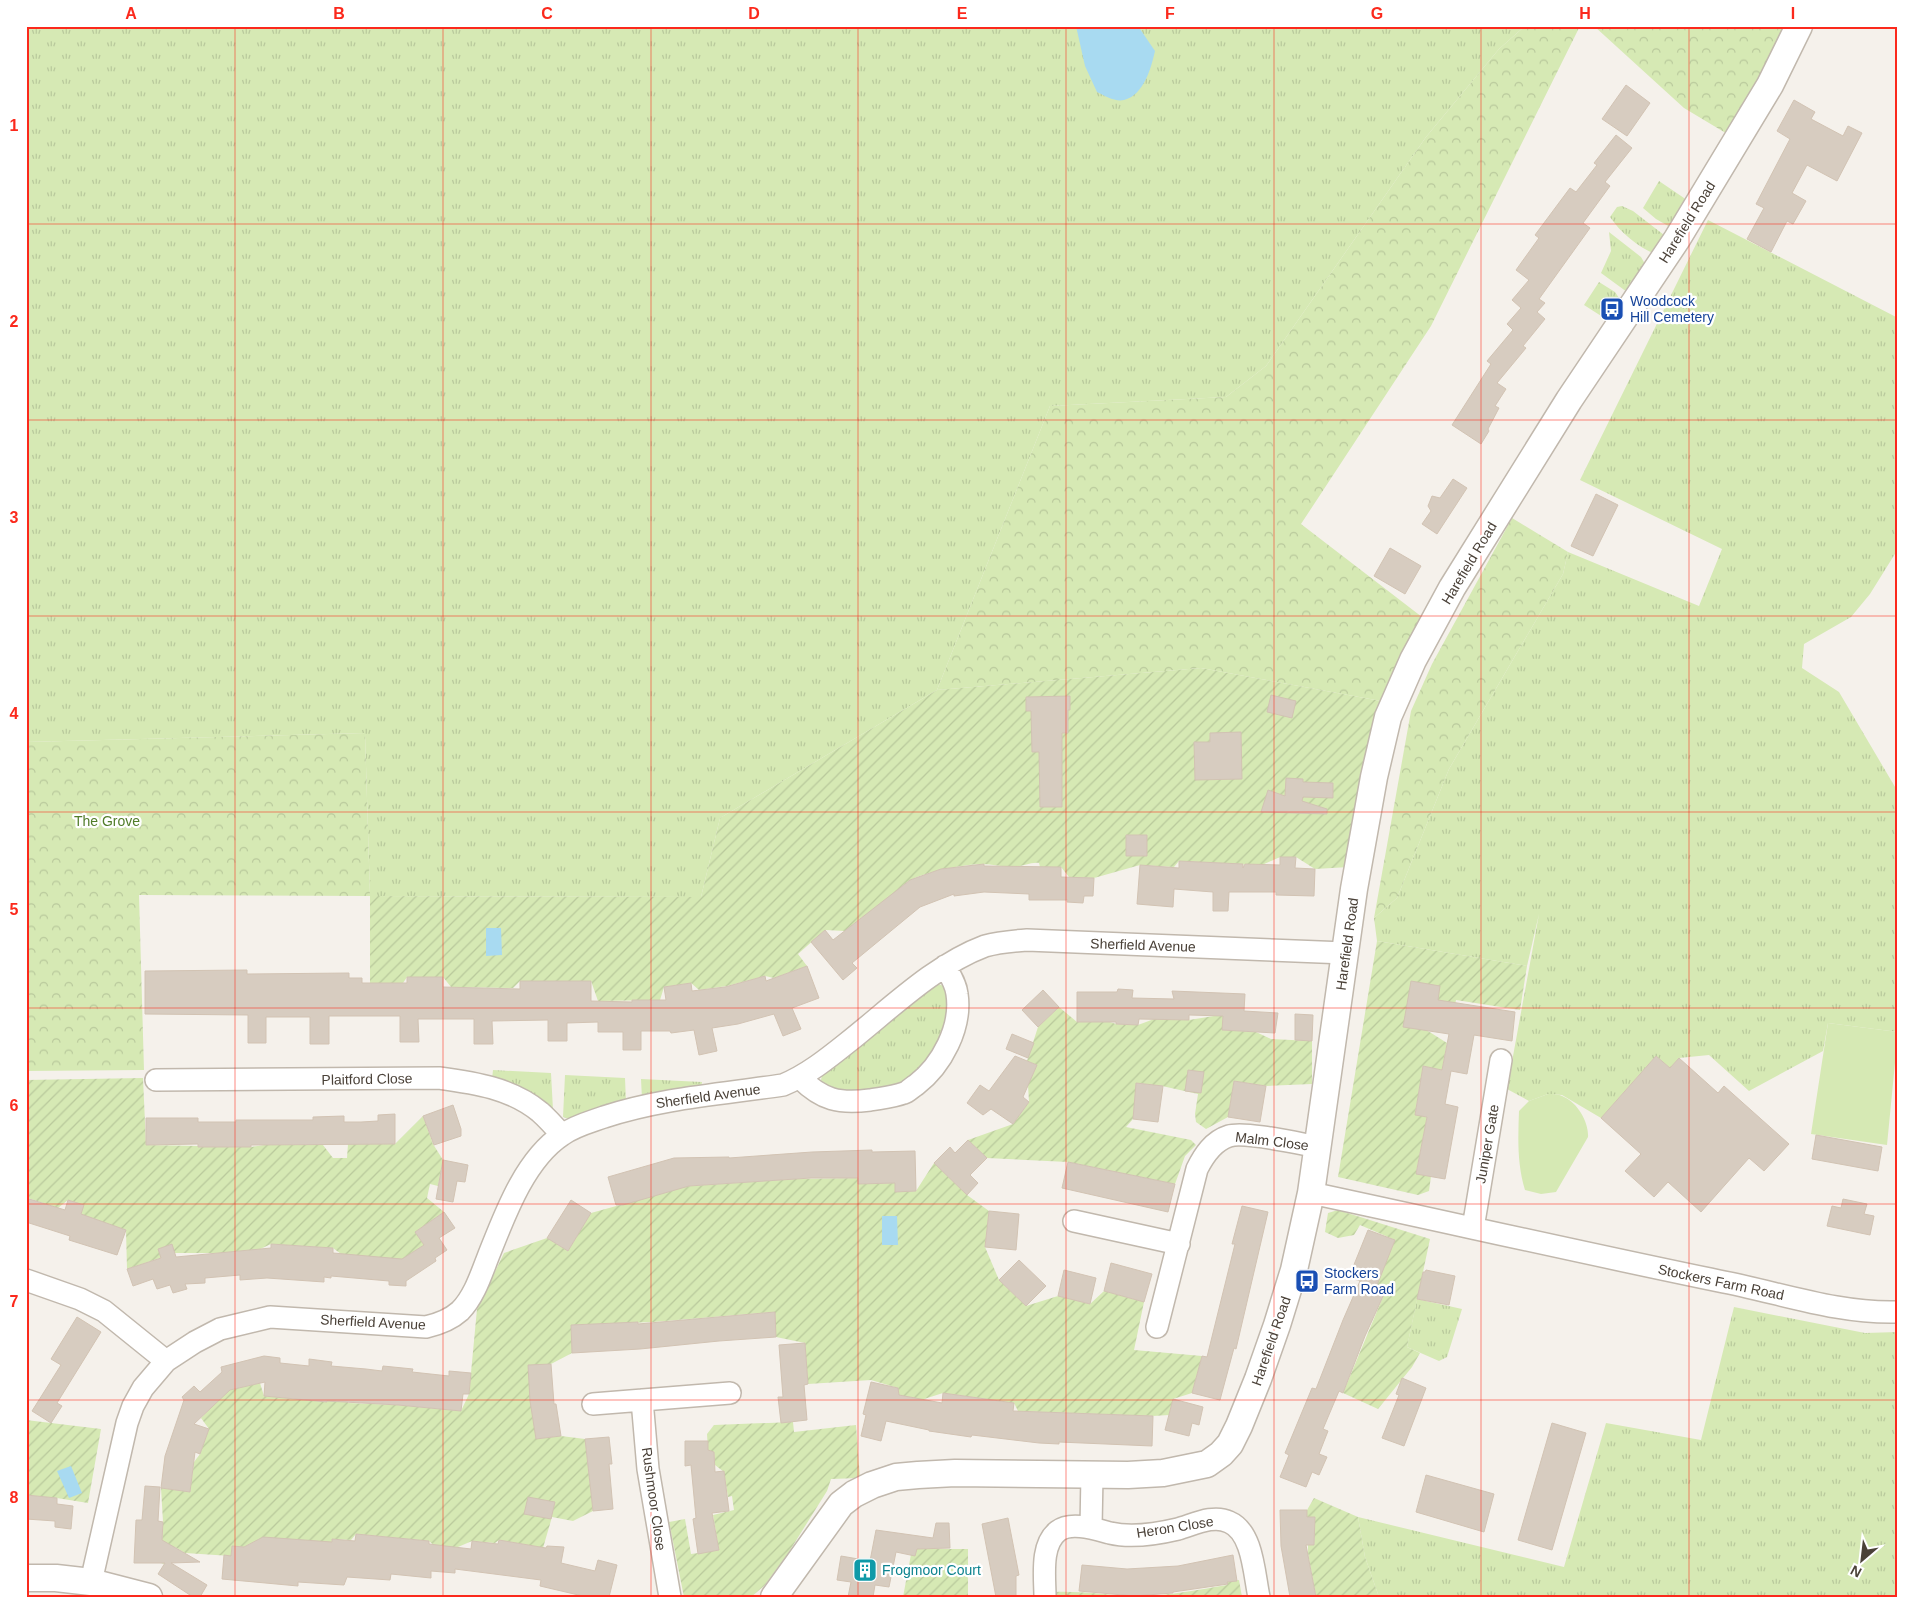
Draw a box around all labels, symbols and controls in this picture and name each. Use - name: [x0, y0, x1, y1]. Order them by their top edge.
- text: A: [125, 5, 137, 22]
- text: B: [333, 5, 345, 22]
- text: C: [541, 5, 553, 22]
- text: D: [748, 5, 760, 22]
- text: E: [957, 5, 968, 22]
- text: F: [1165, 5, 1175, 22]
- text: G: [1371, 5, 1383, 22]
- text: H: [1579, 5, 1591, 22]
- text: I: [1791, 5, 1795, 22]
- text: 1: [10, 117, 19, 134]
- street label: Harefield Road: [1655, 178, 1719, 266]
- place label: Woodcock Hill Cemetery: [1630, 293, 1714, 325]
- bus stop icon: Woodcock Hill Cemetery: [1599, 296, 1625, 322]
- text: 2: [10, 313, 19, 330]
- text: 3: [10, 509, 19, 526]
- street label: Harefield Road: [1438, 519, 1500, 607]
- text: 4: [10, 705, 19, 722]
- park label: The Grove: [74, 813, 140, 829]
- street label: Harefield Road: [1333, 897, 1361, 991]
- text: 5: [10, 901, 19, 918]
- street label: Sherfield Avenue: [1090, 935, 1196, 955]
- street label: Plaitford Close: [321, 1070, 413, 1088]
- street label: Sherfield Avenue: [655, 1081, 762, 1111]
- text: 6: [10, 1097, 19, 1114]
- street label: Juniper Gate: [1472, 1103, 1502, 1185]
- street label: Malm Close: [1234, 1129, 1310, 1153]
- street label: Stockers Farm Road: [1657, 1261, 1785, 1303]
- place label: Stockers Farm Road: [1324, 1265, 1394, 1297]
- bus stop icon: Stockers Farm Road: [1294, 1268, 1320, 1294]
- text: 7: [10, 1293, 19, 1310]
- street label: Harefield Road: [1248, 1294, 1294, 1388]
- street label: Sherfield Avenue: [320, 1311, 426, 1333]
- street label: Rushmoor Close: [639, 1446, 669, 1552]
- text: 8: [10, 1489, 19, 1506]
- street label: Heron Close: [1135, 1513, 1215, 1541]
- north arrow: [1836, 1536, 1886, 1586]
- building icon: Frogmoor Court: [852, 1557, 878, 1583]
- place label: Frogmoor Court: [882, 1562, 981, 1578]
- text: N: [1848, 1562, 1864, 1581]

